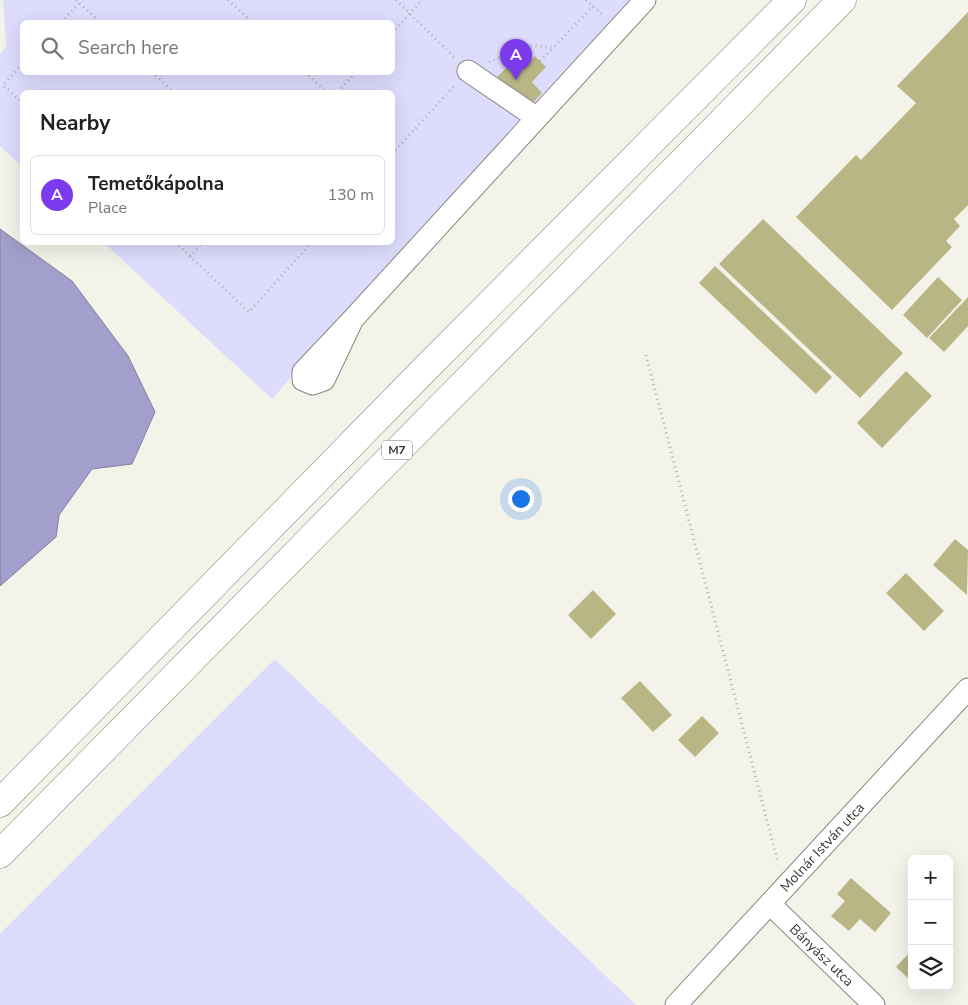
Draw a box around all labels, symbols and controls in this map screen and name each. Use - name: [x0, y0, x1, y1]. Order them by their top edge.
- search box: [20, 20, 395, 75]
- icon: search: [38, 34, 66, 62]
- text: Search here: [78, 35, 179, 61]
- pin: A: [500, 39, 532, 80]
- text: Nearby: [40, 109, 110, 137]
- text: Temetőkápolna: [88, 171, 224, 197]
- text: A: [51, 184, 63, 206]
- text: 130 m: [327, 184, 374, 206]
- text: Place: [88, 197, 127, 219]
- road number: M7: [382, 440, 412, 460]
- your location: [508, 486, 534, 512]
- street label: Molnár István utca: [776, 799, 869, 896]
- map controls: [908, 855, 953, 990]
- button: +: [908, 855, 953, 900]
- button: −: [908, 900, 953, 945]
- street label: Bányász utca: [785, 920, 858, 991]
- button: layers: [908, 945, 953, 990]

